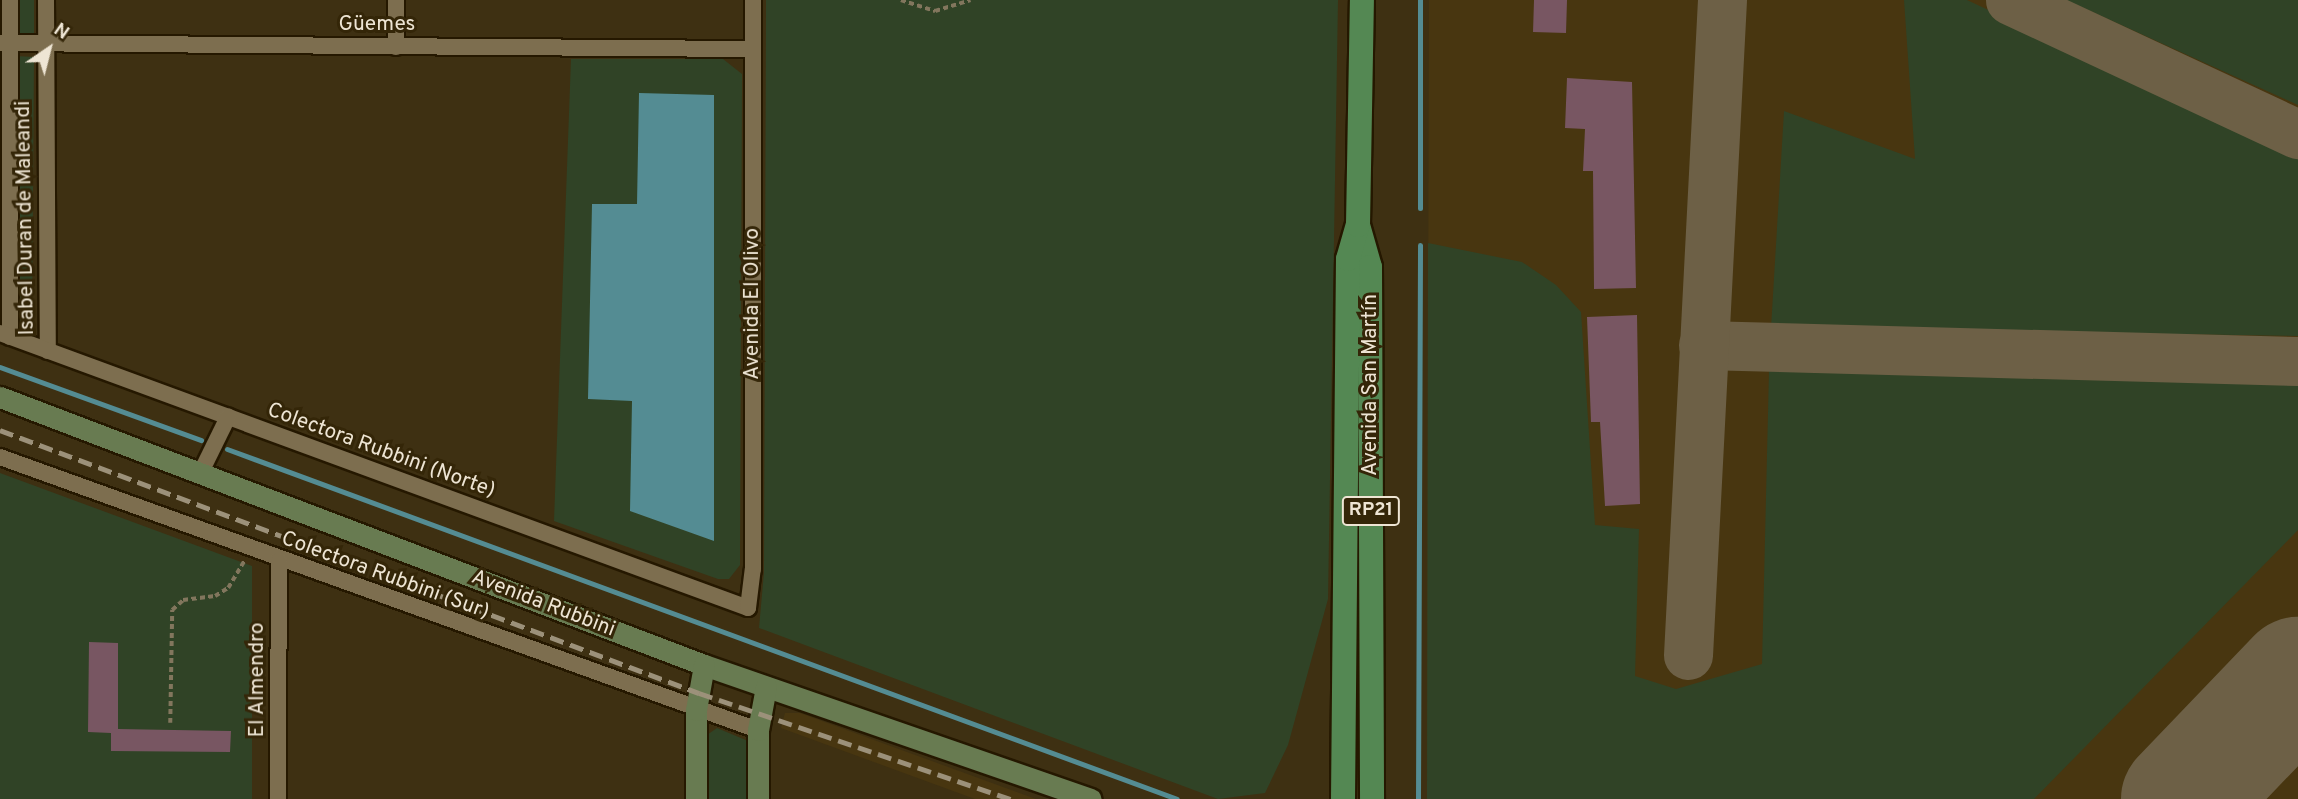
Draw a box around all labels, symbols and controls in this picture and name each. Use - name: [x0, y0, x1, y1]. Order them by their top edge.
- street label: Güemes: [339, 12, 415, 38]
- north arrow: [14, 14, 84, 84]
- text: N: [49, 18, 74, 46]
- street label: Isabel Duran de Maleandi: [11, 100, 41, 336]
- street label: Avenida El Olivo: [740, 228, 766, 380]
- street label: Avenida San Martín: [1358, 294, 1384, 476]
- street label: Colectora Rubbini (Norte): [264, 398, 498, 504]
- road number: RP21: [1341, 496, 1401, 526]
- street label: Colectora Rubbini (Sur): [278, 527, 492, 625]
- street label: Avenida Rubbini: [468, 565, 618, 643]
- street label: El Almendro: [245, 622, 271, 738]

